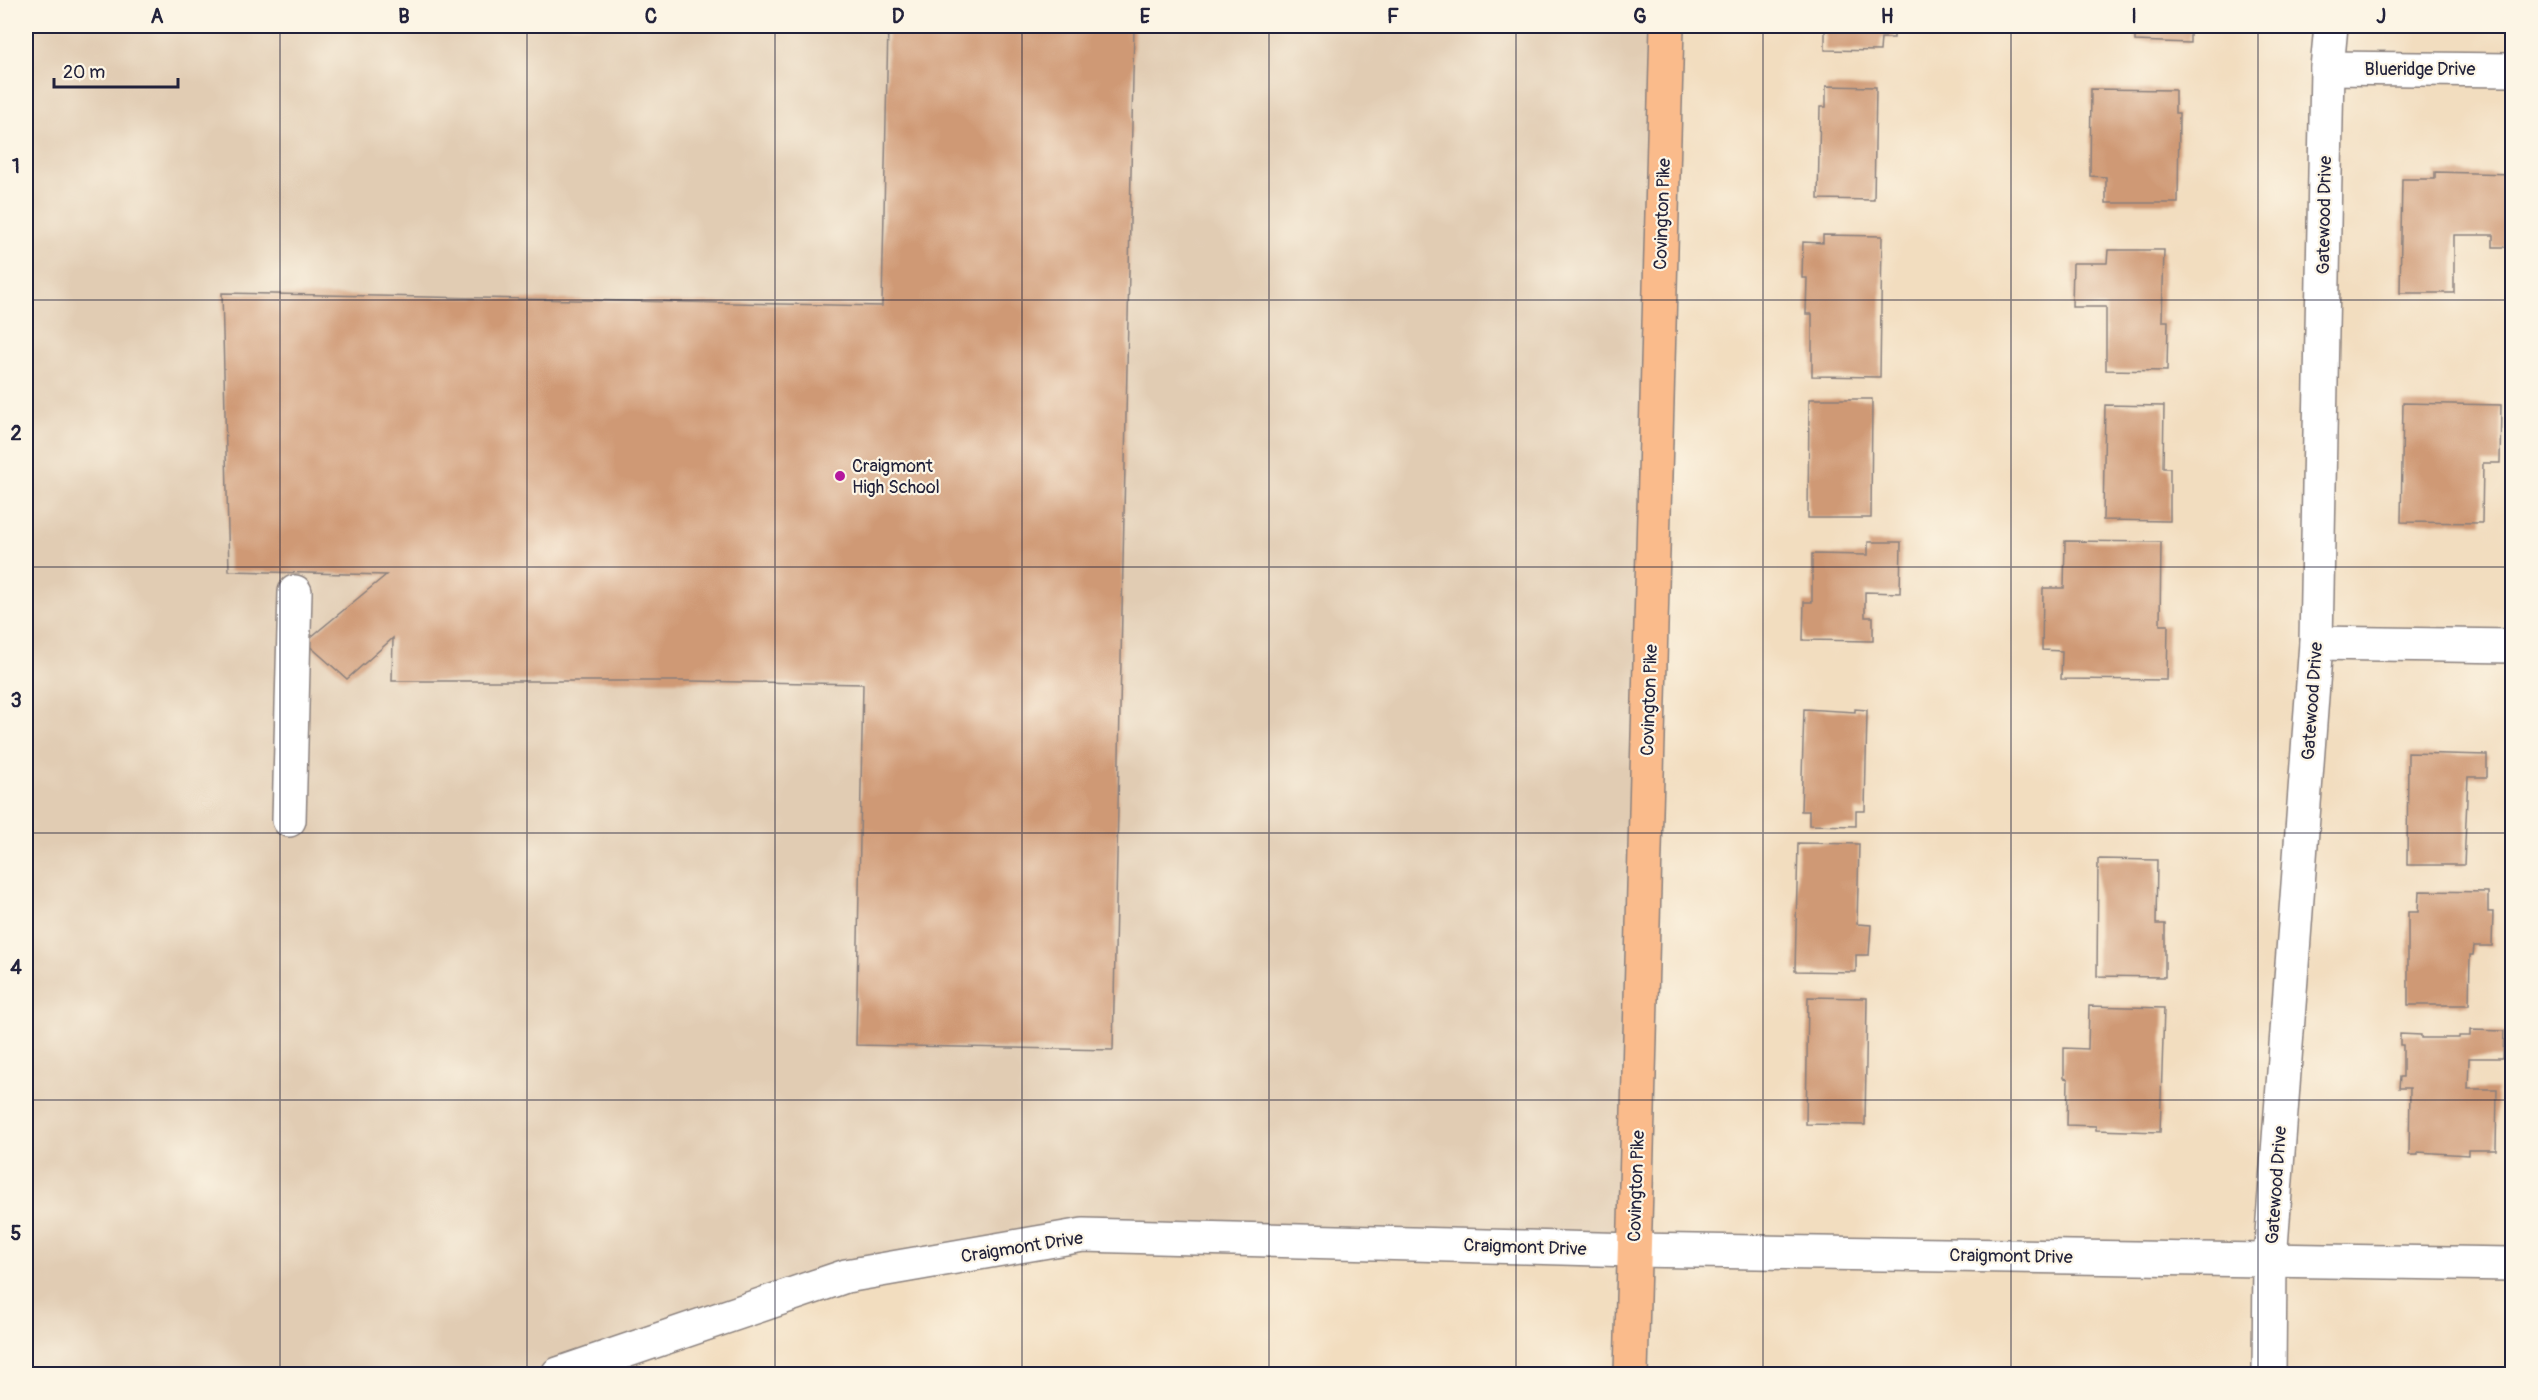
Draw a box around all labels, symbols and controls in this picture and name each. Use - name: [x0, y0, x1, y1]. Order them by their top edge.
- text: A: [151, 4, 164, 29]
- text: B: [398, 4, 410, 29]
- text: C: [645, 4, 657, 29]
- text: D: [892, 4, 905, 29]
- text: E: [1140, 4, 1151, 29]
- text: F: [1387, 4, 1399, 29]
- text: G: [1633, 4, 1647, 29]
- text: H: [1881, 4, 1894, 29]
- text: I: [2131, 4, 2137, 29]
- text: J: [2376, 4, 2386, 29]
- scale bar: [54, 51, 178, 89]
- street label: Blueridge Drive: [2365, 58, 2476, 81]
- text: 20 m: [63, 61, 105, 84]
- text: 1: [12, 154, 20, 179]
- street label: Gatewood Drive: [2312, 155, 2337, 274]
- street label: Covington Pike: [1649, 158, 1676, 270]
- text: 2: [10, 421, 22, 446]
- place label: Craigmont High School: [852, 455, 940, 499]
- marker: Craigmont High School: [833, 469, 847, 483]
- street label: Gatewood Drive: [2297, 641, 2328, 761]
- street label: Covington Pike: [1636, 644, 1663, 756]
- text: 3: [10, 688, 22, 713]
- text: 4: [10, 955, 22, 980]
- street label: Gatewood Drive: [2261, 1125, 2292, 1245]
- street label: Covington Pike: [1623, 1130, 1650, 1242]
- text: 5: [11, 1221, 22, 1246]
- street label: Craigmont Drive: [959, 1226, 1085, 1268]
- street label: Craigmont Drive: [1463, 1234, 1587, 1261]
- street label: Craigmont Drive: [1949, 1244, 2073, 1269]

